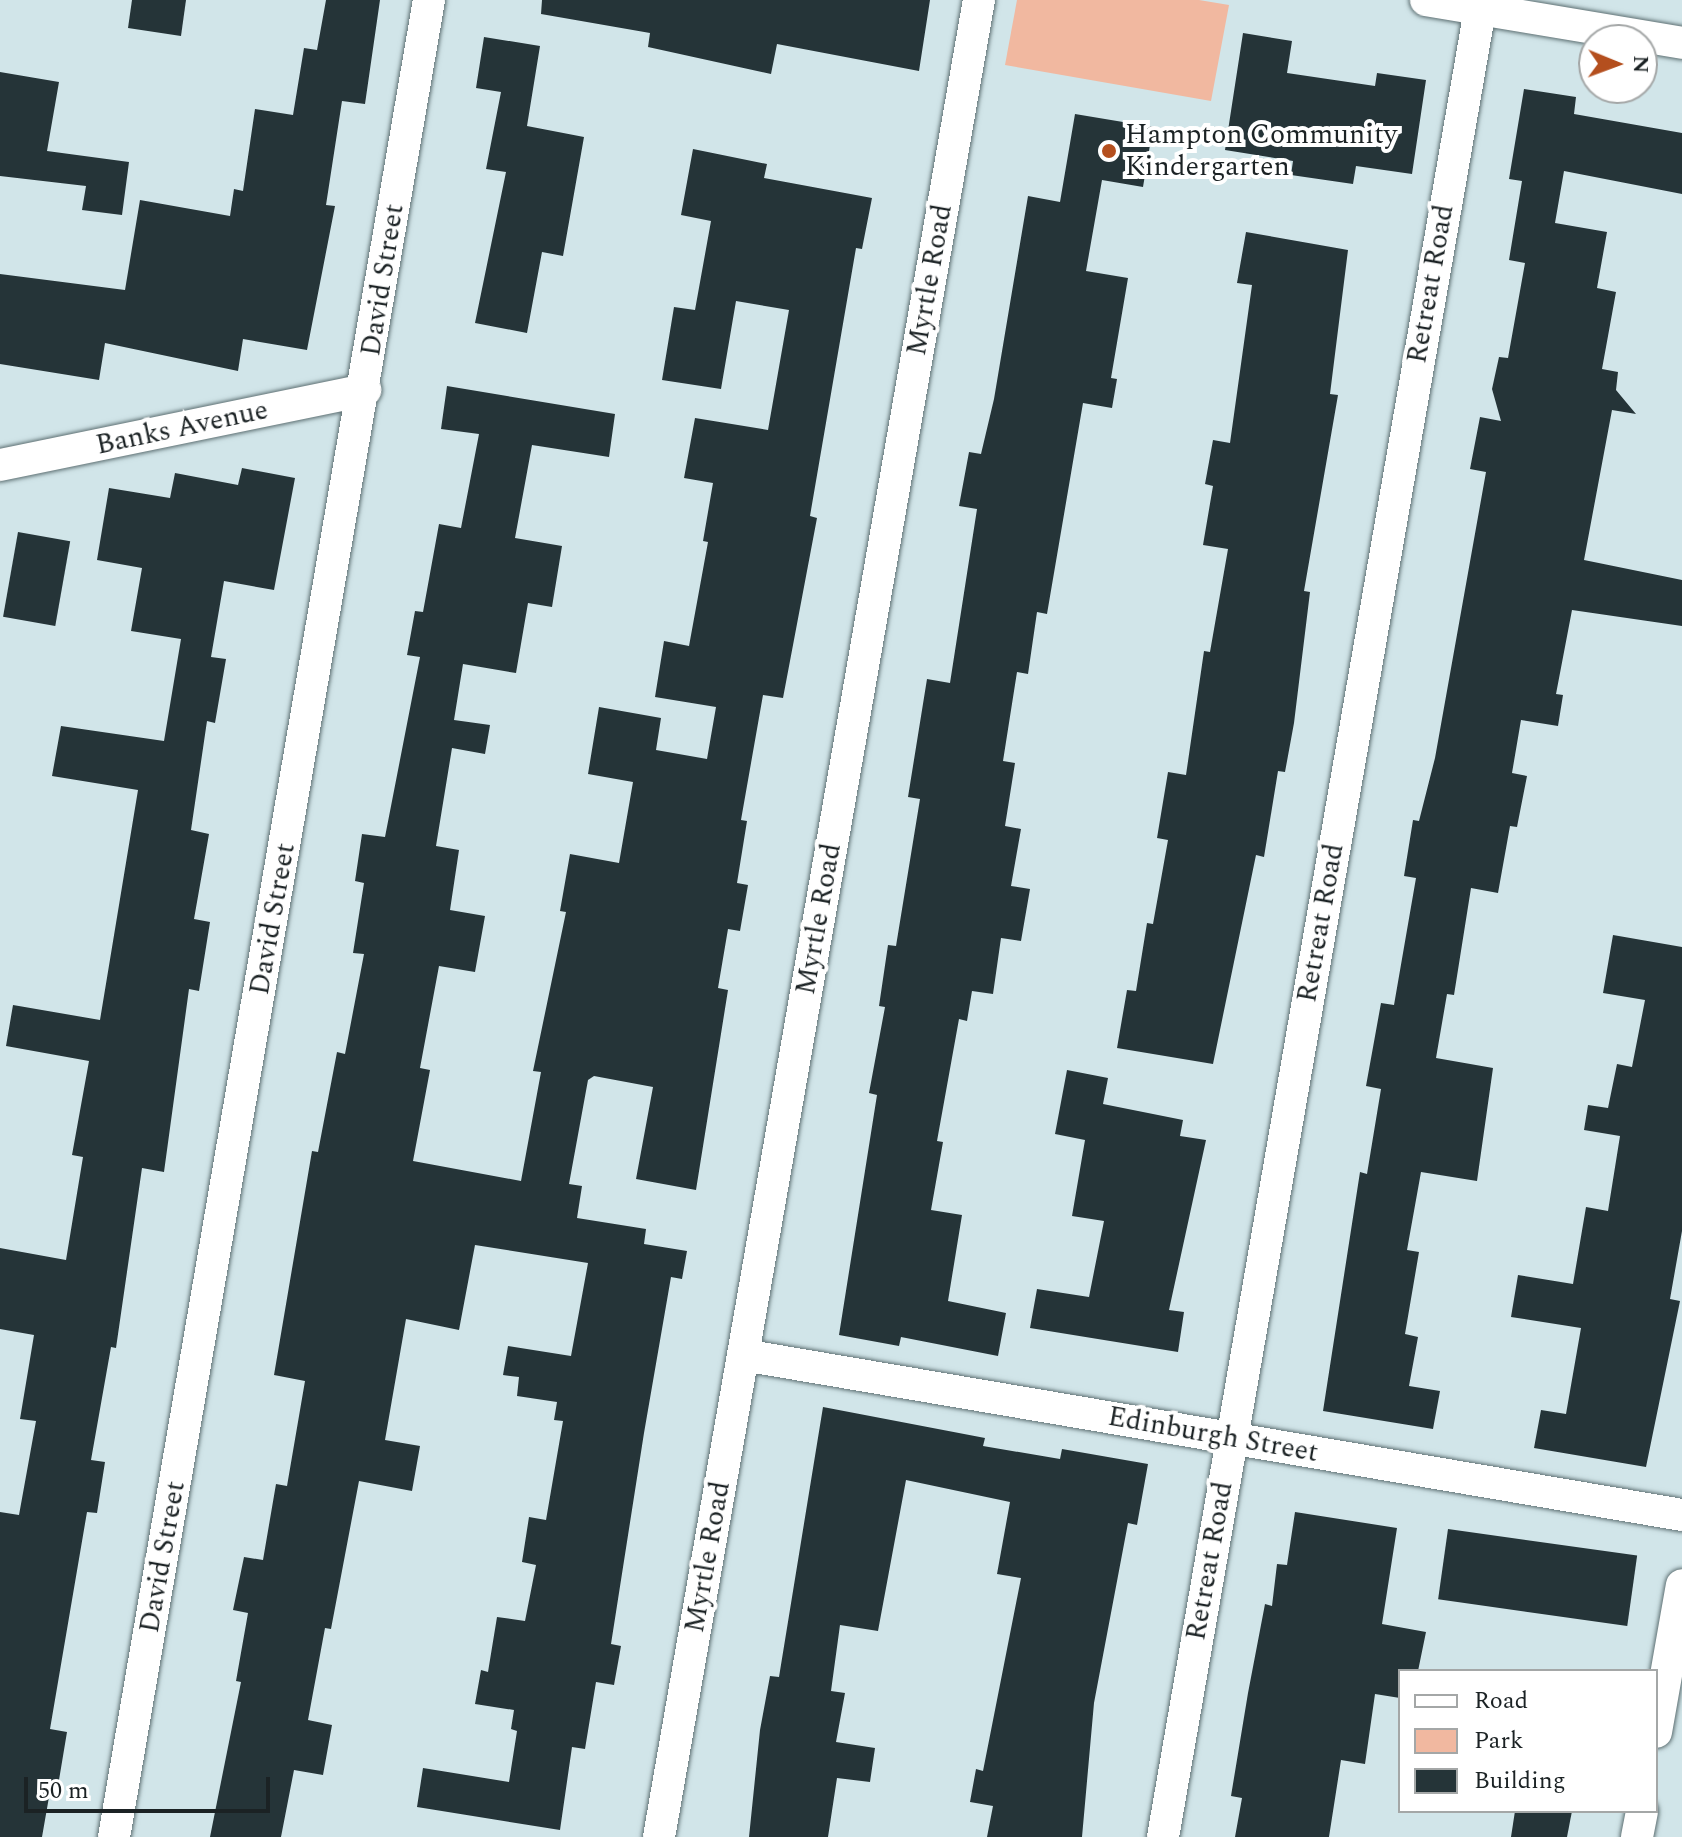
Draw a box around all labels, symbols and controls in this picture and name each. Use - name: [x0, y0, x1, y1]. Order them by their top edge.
- north arrow: [1578, 24, 1658, 104]
- text: N: [1624, 55, 1657, 74]
- place label: Hampton Community Kindergarten: [1125, 118, 1397, 184]
- marker: Hampton Community Kindergarten: [1100, 142, 1118, 160]
- street label: David Street: [354, 201, 412, 359]
- street label: Myrtle Road: [900, 202, 960, 358]
- street label: Retreat Road: [1400, 202, 1462, 366]
- street label: Banks Avenue: [93, 393, 271, 463]
- street label: David Street: [243, 840, 303, 998]
- street label: Myrtle Road: [789, 841, 849, 997]
- street label: Retreat Road: [1290, 841, 1352, 1005]
- street label: Edinburgh Street: [1105, 1400, 1321, 1470]
- street label: David Street: [133, 1478, 193, 1636]
- street label: Myrtle Road: [678, 1479, 738, 1635]
- street label: Retreat Road: [1179, 1479, 1241, 1643]
- legend: [1398, 1669, 1658, 1813]
- text: Road: [1474, 1683, 1528, 1719]
- text: Park: [1474, 1723, 1524, 1759]
- scale bar: [28, 1761, 274, 1811]
- text: Building: [1474, 1763, 1566, 1799]
- text: 50 m: [38, 1773, 89, 1809]

